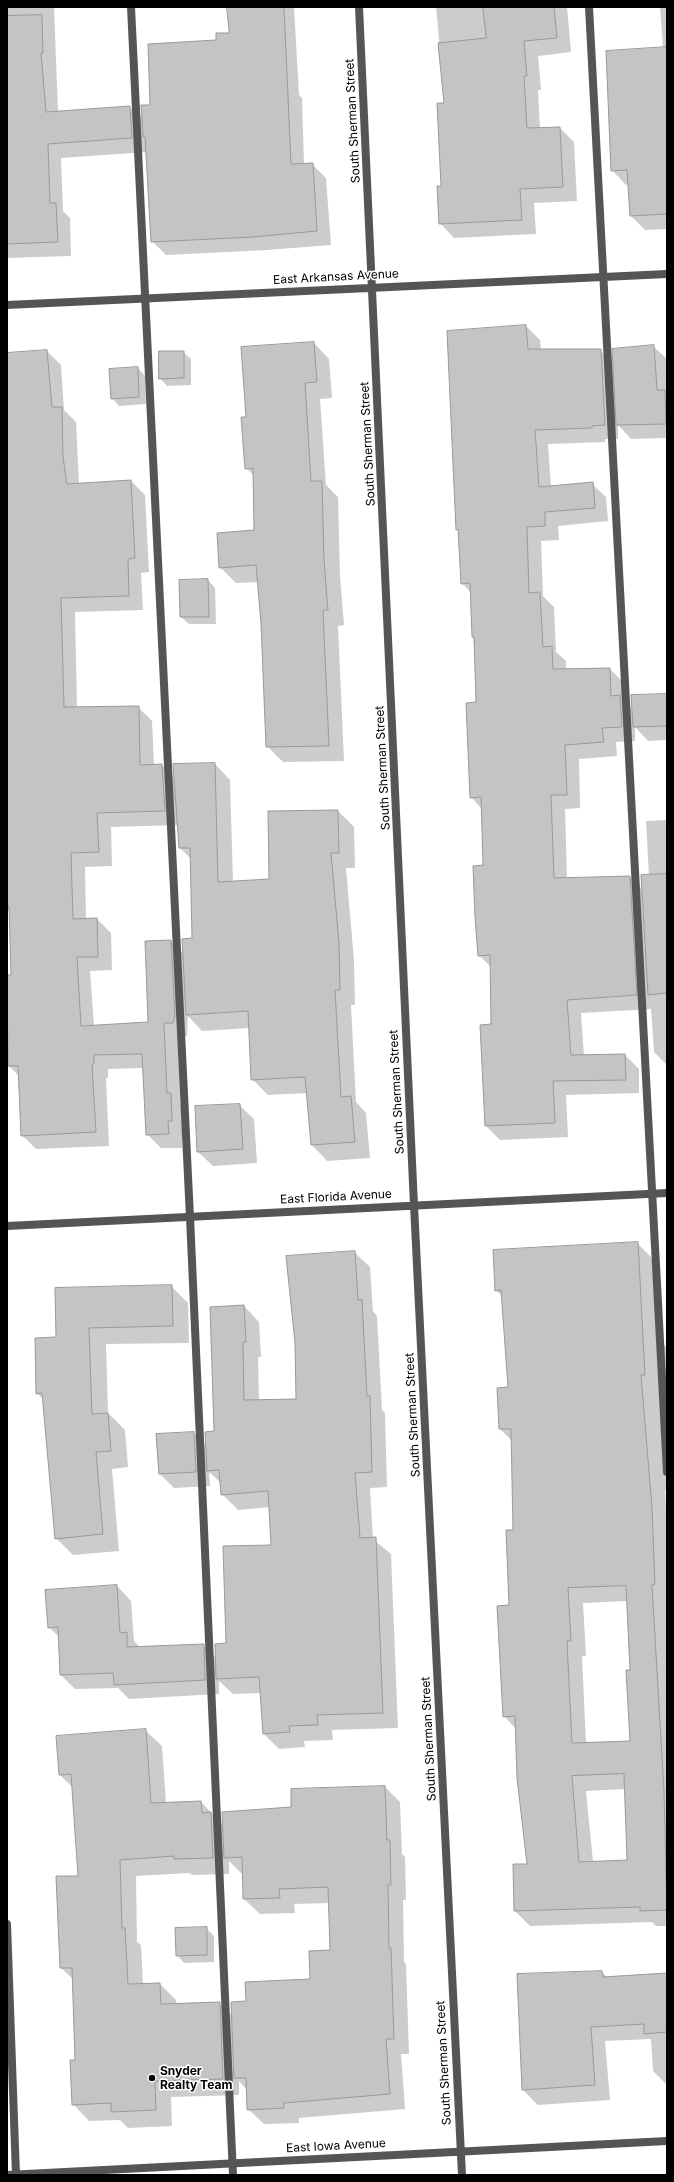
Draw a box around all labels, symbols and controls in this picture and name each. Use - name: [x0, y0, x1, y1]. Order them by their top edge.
- street label: South Sherman Street: [343, 58, 363, 184]
- street label: East Arkansas Avenue: [273, 267, 399, 287]
- street label: South Sherman Street: [358, 381, 378, 507]
- street label: South Sherman Street: [373, 705, 393, 831]
- street label: South Sherman Street: [387, 1029, 407, 1155]
- street label: East Florida Avenue: [280, 1187, 392, 1207]
- street label: South Sherman Street: [403, 1352, 423, 1478]
- street label: South Sherman Street: [419, 1676, 439, 1802]
- street label: South Sherman Street: [434, 2000, 454, 2126]
- place label: Snyder Realty Team: [160, 2064, 232, 2092]
- marker: Snyder Realty Team: [147, 2073, 157, 2083]
- street label: East Iowa Avenue: [286, 2136, 386, 2156]

